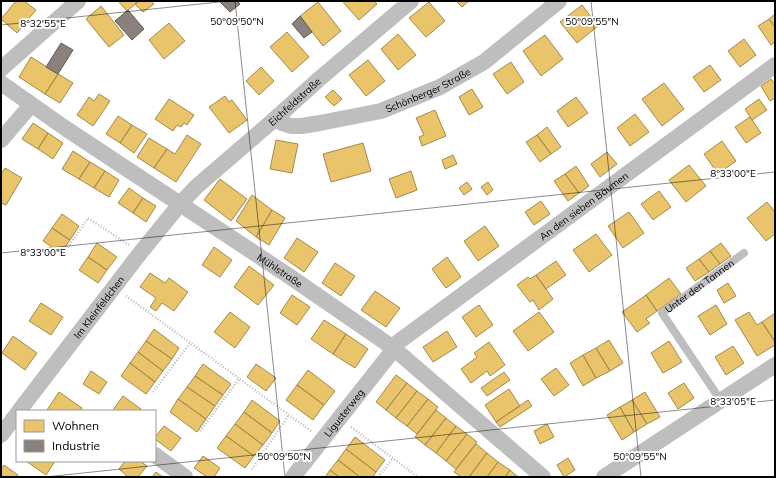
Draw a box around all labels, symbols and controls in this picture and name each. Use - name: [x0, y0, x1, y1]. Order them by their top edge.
- text: 50°09'50"N: [210, 15, 264, 28]
- text: 50°09'55"N: [565, 15, 619, 28]
- text: 8°32'55"E: [20, 17, 66, 30]
- street label: Schönberger Straße: [383, 65, 473, 115]
- street label: Eichfeldstraße: [266, 74, 323, 128]
- text: 8°33'00"E: [710, 167, 756, 180]
- street label: An den sieben Bäumen: [536, 169, 631, 243]
- text: 8°33'00"E: [20, 246, 66, 259]
- street label: Mühlstraße: [255, 250, 305, 290]
- street label: Unter den Tannen: [662, 256, 736, 315]
- street label: Im Kleinfeldchen: [71, 273, 127, 341]
- street label: Ligusterweg: [321, 386, 367, 439]
- text: 8°33'05"E: [710, 395, 756, 408]
- legend: [16, 410, 156, 462]
- text: Wohnen: [52, 418, 99, 433]
- text: Industrie: [52, 438, 100, 453]
- text: 50°09'50"N: [257, 450, 311, 463]
- text: 50°09'55"N: [613, 450, 667, 463]

